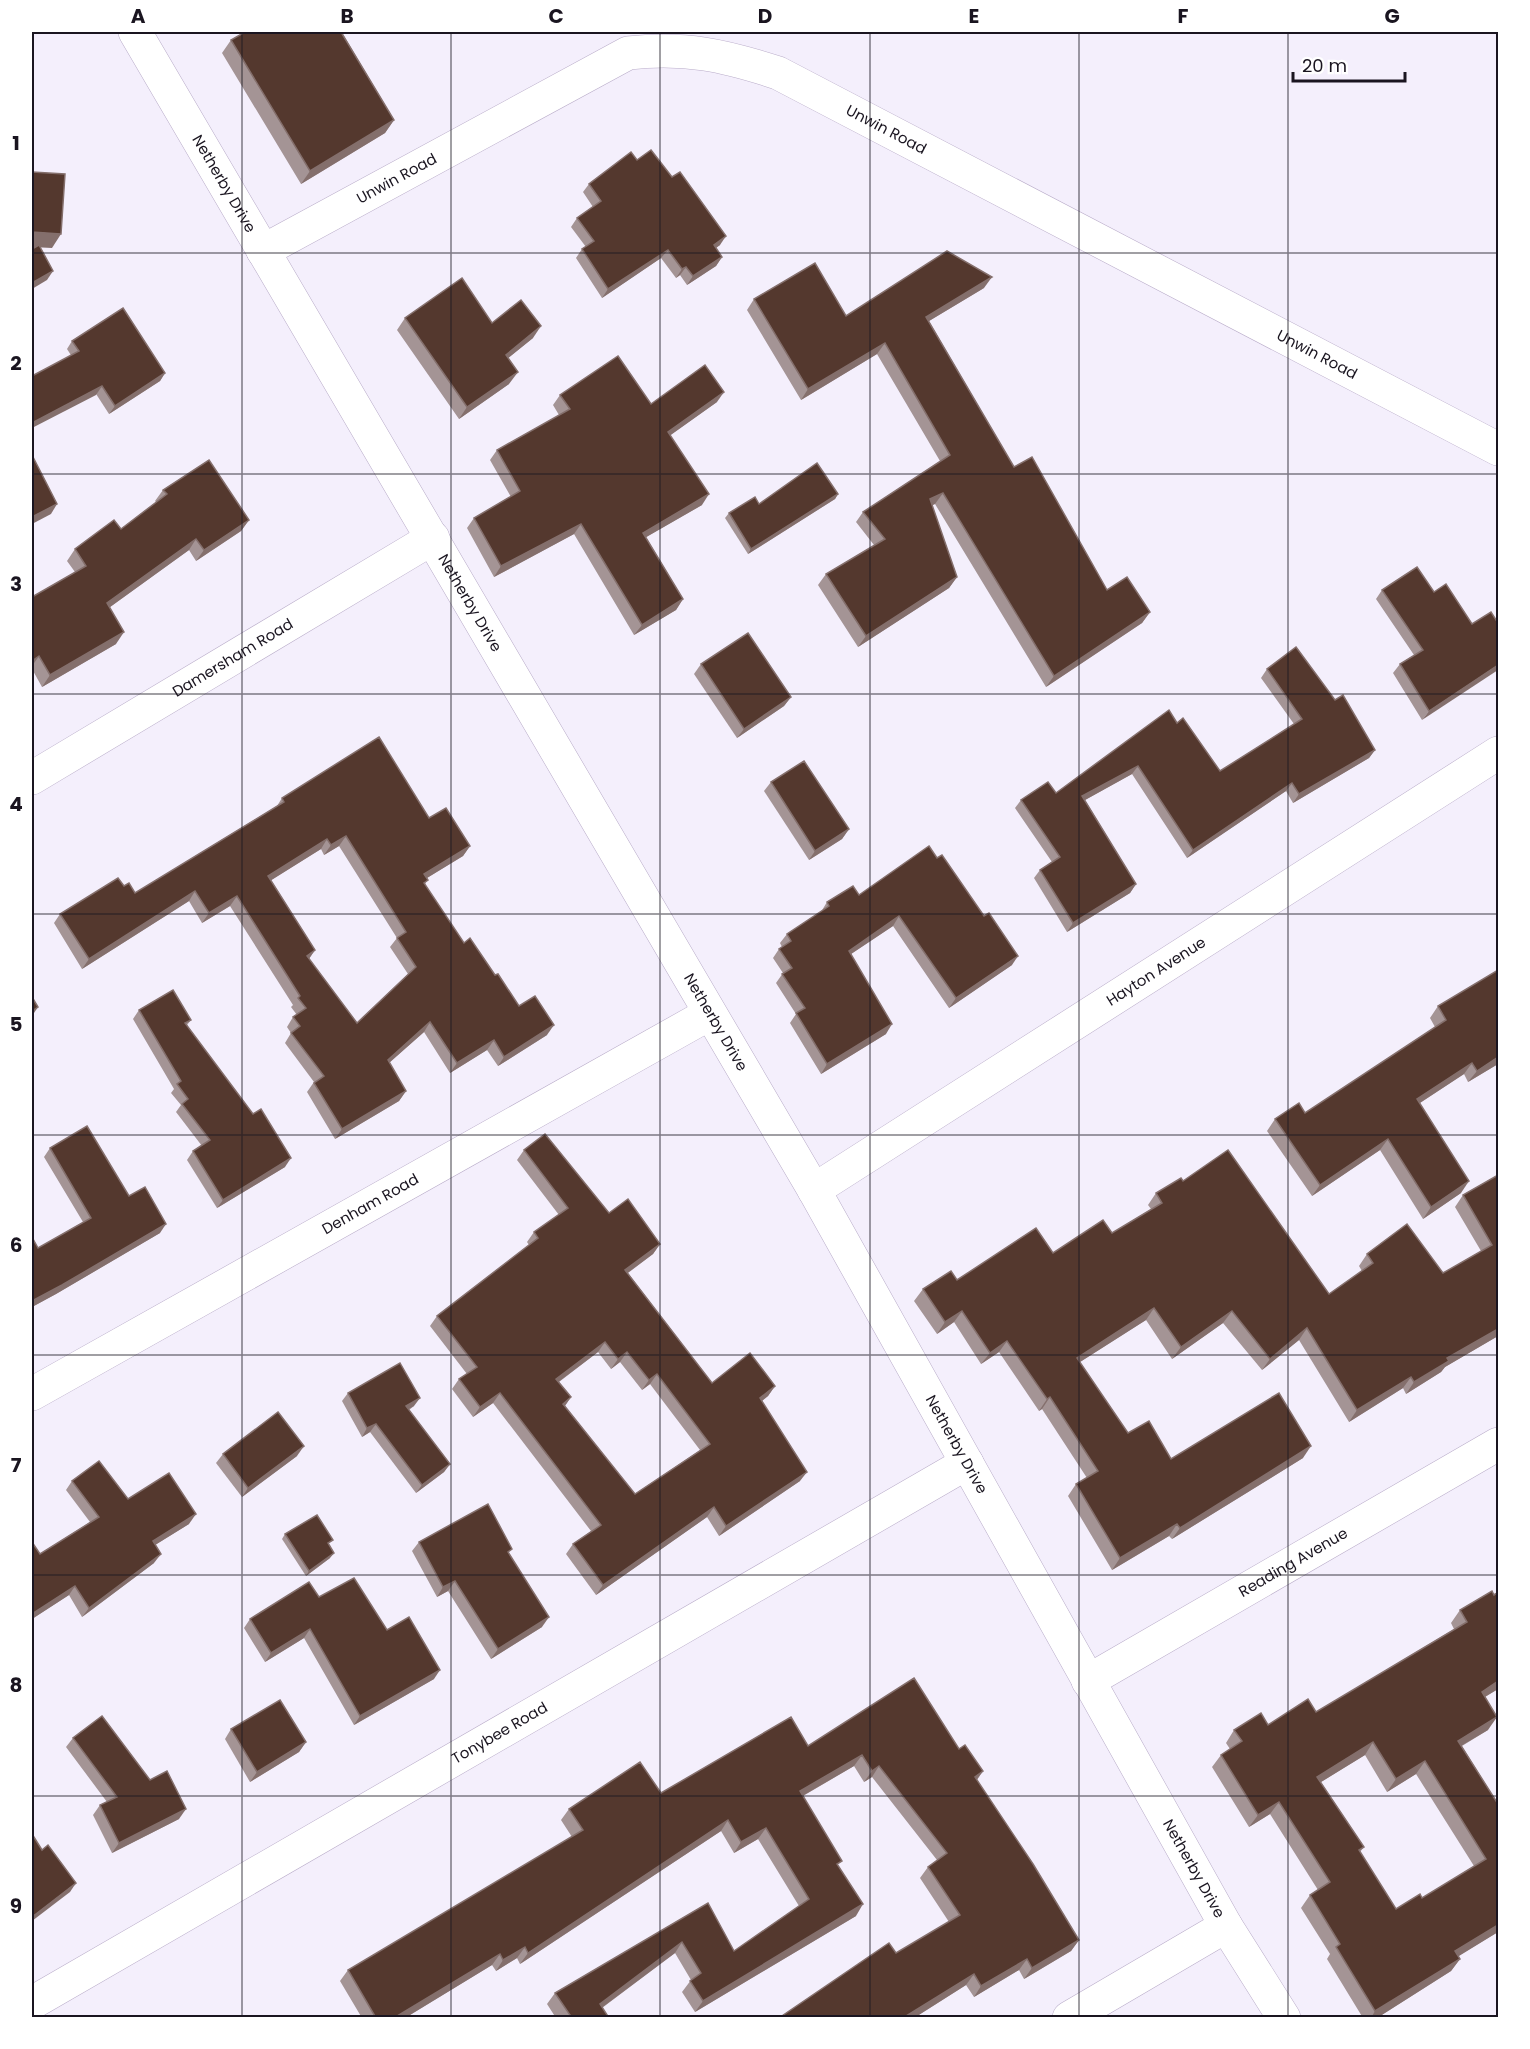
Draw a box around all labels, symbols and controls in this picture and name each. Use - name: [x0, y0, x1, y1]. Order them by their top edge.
- text: A: [131, 2, 146, 30]
- text: B: [340, 2, 354, 30]
- text: C: [548, 2, 564, 30]
- text: D: [758, 2, 772, 30]
- text: E: [969, 2, 979, 30]
- text: F: [1178, 2, 1189, 30]
- text: G: [1384, 2, 1400, 30]
- scale bar: [1293, 45, 1406, 83]
- text: 20 m: [1302, 53, 1347, 78]
- street label: Unwin Road: [842, 99, 930, 159]
- text: 1: [12, 129, 20, 157]
- street label: Netherby Drive: [188, 131, 261, 236]
- street label: Unwin Road: [353, 148, 440, 208]
- street label: Unwin Road: [1273, 324, 1361, 384]
- text: 2: [10, 349, 22, 377]
- street label: Netherby Drive: [433, 550, 507, 656]
- text: 3: [10, 570, 22, 598]
- street label: Damersham Road: [168, 613, 297, 702]
- text: 4: [9, 790, 23, 818]
- street label: Hayton Avenue: [1102, 931, 1210, 1011]
- street label: Netherby Drive: [679, 969, 753, 1075]
- text: 5: [10, 1010, 23, 1038]
- street label: Denham Road: [318, 1168, 422, 1239]
- text: 6: [10, 1231, 22, 1259]
- street label: Netherby Drive: [921, 1391, 993, 1497]
- text: 7: [11, 1451, 22, 1479]
- street label: Reading Avenue: [1235, 1522, 1351, 1602]
- text: 8: [10, 1671, 22, 1699]
- street label: Tonybee Road: [448, 1697, 551, 1768]
- street label: Netherby Drive: [1158, 1815, 1230, 1921]
- text: 9: [10, 1892, 22, 1920]

